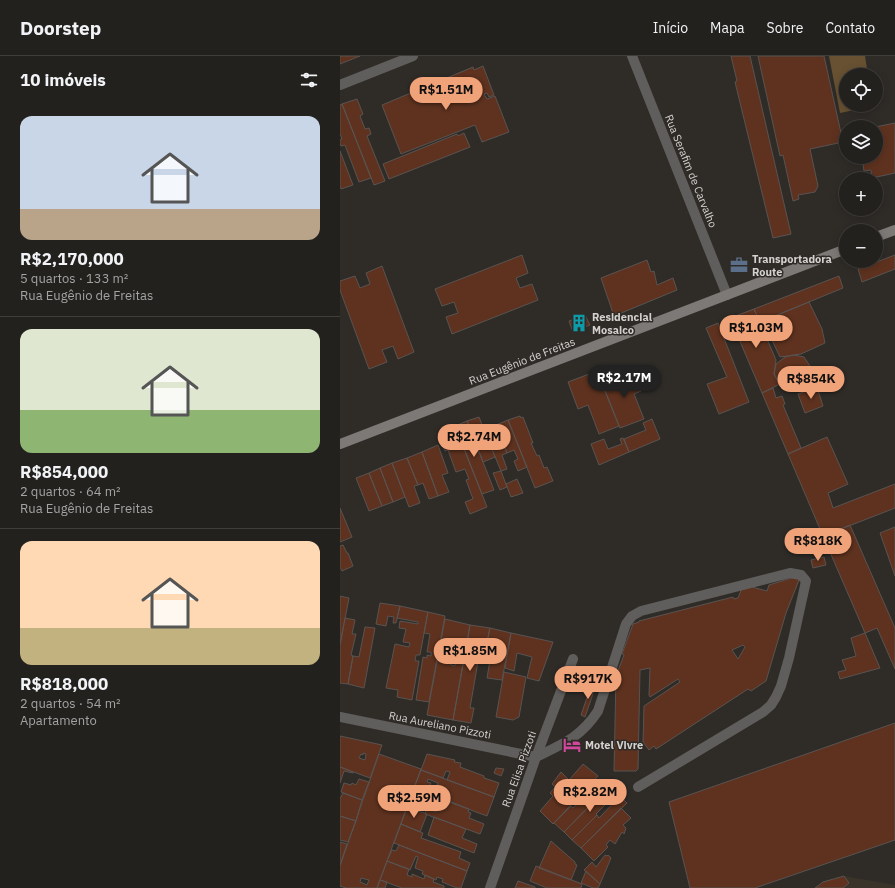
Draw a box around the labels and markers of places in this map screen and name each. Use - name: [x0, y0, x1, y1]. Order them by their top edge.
- pin: R$1.51M: [409, 77, 483, 111]
- place label: Transportadora Route: [752, 252, 832, 279]
- office icon: Transportadora Route: [729, 255, 749, 275]
- place label: Residencial Mosaico: [592, 310, 653, 337]
- building icon: Residencial Mosaico: [569, 313, 589, 333]
- pin: R$1.03M: [719, 315, 793, 349]
- pin: R$2.17M: [587, 365, 661, 399]
- pin: R$854K: [778, 366, 844, 400]
- pin: R$2.74M: [437, 424, 511, 458]
- pin: R$818K: [785, 528, 851, 562]
- pin: R$1.85M: [433, 638, 507, 672]
- pin: R$917K: [555, 666, 621, 700]
- hotel icon: Motel Vivre: [562, 735, 582, 755]
- place label: Motel Vivre: [585, 738, 643, 752]
- pin: R$2.82M: [553, 779, 627, 813]
- pin: R$2.59M: [377, 785, 451, 819]

